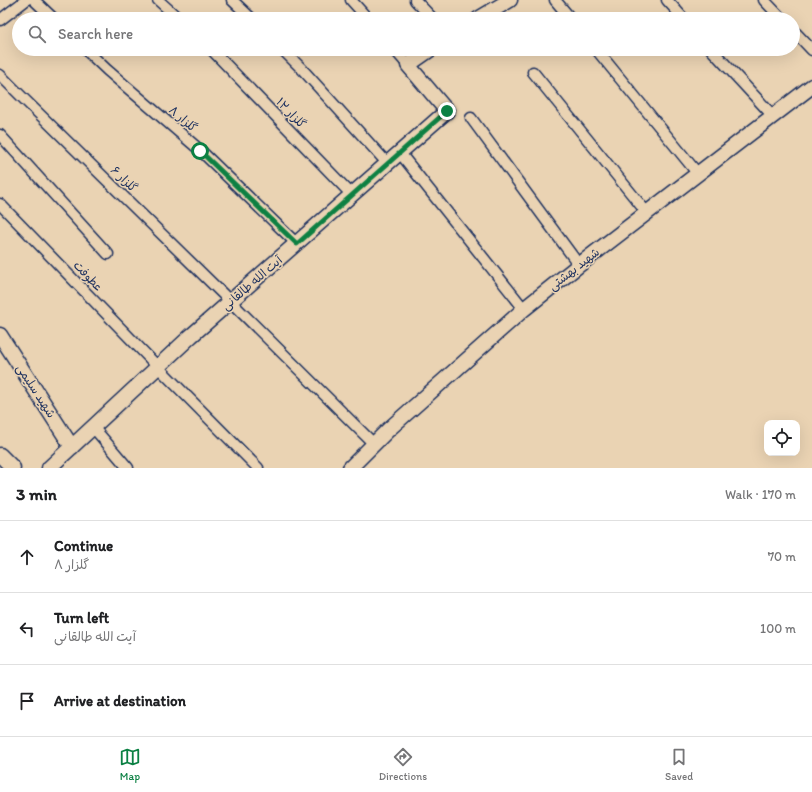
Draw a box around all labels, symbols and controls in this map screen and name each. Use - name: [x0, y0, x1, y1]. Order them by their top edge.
- search box: [12, 12, 800, 56]
- icon: search: [26, 23, 48, 45]
- text: Search here: [58, 25, 133, 43]
- street label: گلزار ۱۲: [273, 95, 309, 131]
- route end: [438, 102, 456, 120]
- street label: گلزار ۸: [166, 103, 200, 135]
- route start: [191, 142, 209, 160]
- street label: گلزار ۶: [108, 163, 140, 195]
- street label: شهید بهشتی: [546, 245, 603, 294]
- street label: آیت الله طالقانی: [219, 252, 287, 314]
- street label: عطوفت: [70, 258, 106, 294]
- street label: شهید سلیمی: [13, 362, 59, 421]
- map controls: [764, 420, 800, 456]
- button: locate: [764, 420, 800, 456]
- text: 3 min: [16, 484, 57, 504]
- text: Walk · 170 m: [725, 487, 796, 502]
- text: Continue: [54, 537, 113, 555]
- icon: ahead: [16, 546, 38, 568]
- text: 70 m: [768, 549, 796, 564]
- text: گلزار ۸: [54, 557, 89, 572]
- text: Turn left: [54, 609, 109, 627]
- icon: left: [16, 618, 38, 640]
- text: 100 m: [760, 621, 796, 636]
- text: آیت الله طالقانی: [54, 629, 136, 644]
- icon: arrive: [16, 690, 38, 712]
- text: Arrive at destination: [54, 692, 186, 710]
- tab: Map: [119, 746, 141, 783]
- tab: Directions: [379, 746, 427, 783]
- tab: Saved: [665, 746, 693, 783]

